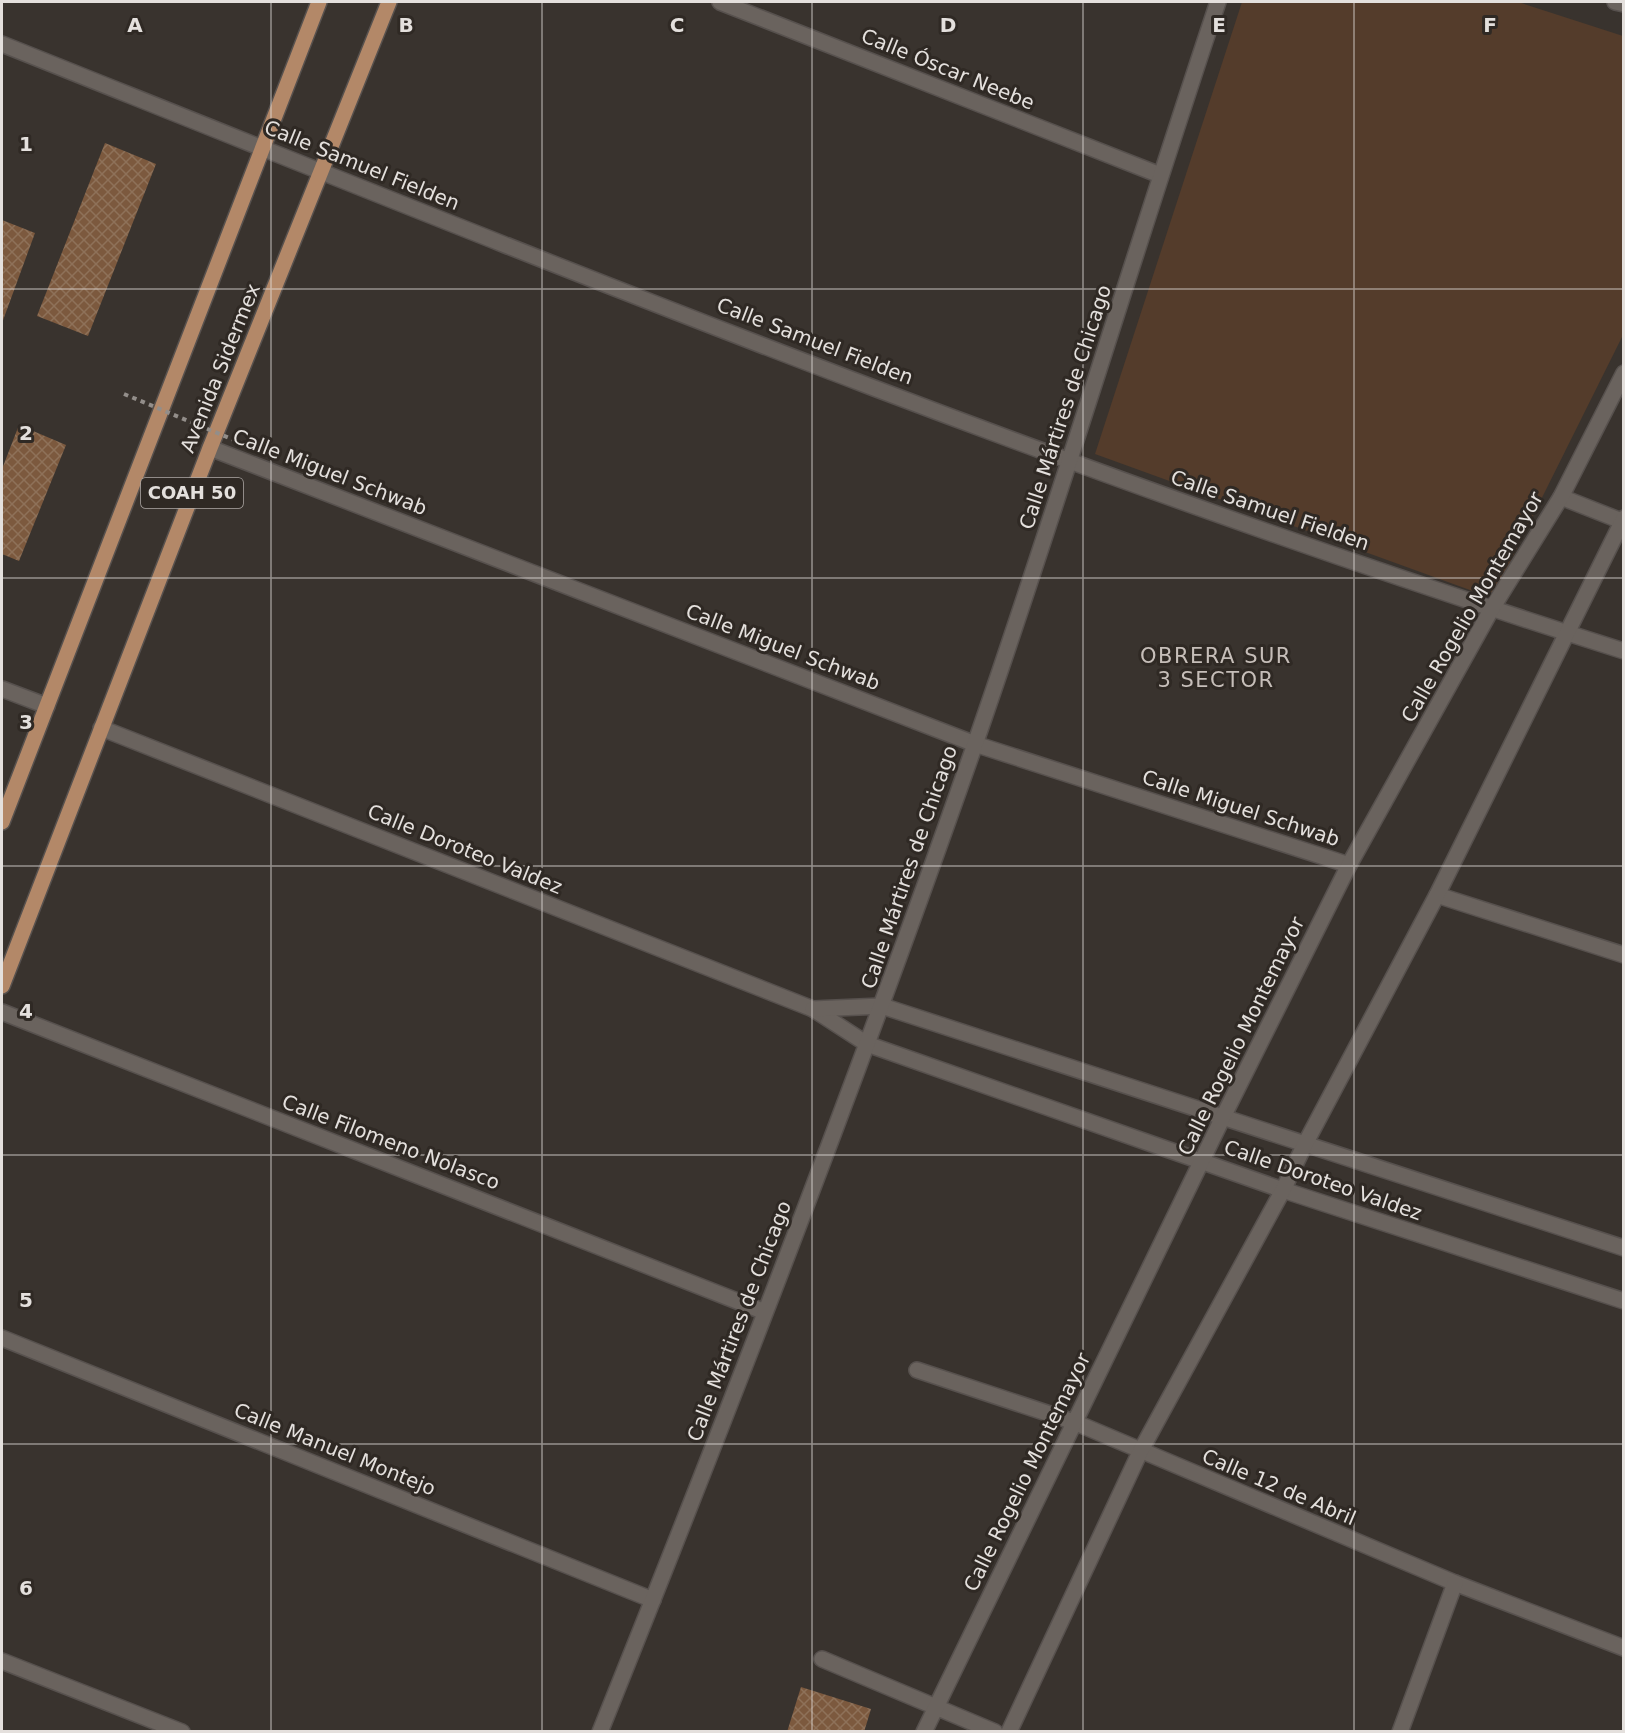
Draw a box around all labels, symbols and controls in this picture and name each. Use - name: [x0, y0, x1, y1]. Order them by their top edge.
- text: A: [127, 13, 143, 37]
- text: B: [398, 13, 414, 37]
- text: C: [670, 13, 684, 37]
- text: D: [940, 13, 956, 37]
- text: E: [1212, 13, 1226, 37]
- text: F: [1483, 13, 1497, 37]
- street label: Calle Óscar Neebe: [858, 23, 1038, 115]
- street label: Calle Samuel Fielden: [261, 115, 463, 215]
- text: 1: [19, 132, 33, 156]
- street label: Avenida Sidermex: [175, 280, 265, 456]
- street label: Calle Mártires de Chicago: [1014, 282, 1116, 532]
- street label: Calle Samuel Fielden: [713, 292, 917, 390]
- text: 2: [19, 421, 33, 445]
- street label: Calle Miguel Schwab: [230, 424, 430, 520]
- street label: Calle Samuel Fielden: [1168, 465, 1372, 555]
- road number: COAH 50: [141, 478, 243, 508]
- street label: Calle Rogelio Montemayor: [1396, 487, 1548, 727]
- street label: Calle Miguel Schwab: [683, 599, 883, 695]
- district label: OBRERA SUR 3 SECTOR: [1140, 644, 1292, 692]
- text: 3: [19, 710, 33, 734]
- street label: Calle Mártires de Chicago: [856, 742, 962, 992]
- street label: Calle Miguel Schwab: [1139, 765, 1343, 851]
- street label: Calle Doroteo Valdez: [364, 799, 566, 899]
- street label: Calle Rogelio Montemayor: [1173, 912, 1310, 1159]
- text: 4: [19, 999, 33, 1023]
- street label: Calle Filomeno Nolasco: [279, 1089, 503, 1195]
- street label: Calle Doroteo Valdez: [1221, 1135, 1425, 1225]
- street label: Calle Mártires de Chicago: [682, 1197, 796, 1445]
- text: 5: [19, 1288, 33, 1312]
- street label: Calle Rogelio Montemayor: [959, 1348, 1096, 1595]
- street label: Calle Manuel Montejo: [231, 1398, 439, 1500]
- street label: Calle 12 de Abril: [1198, 1444, 1360, 1530]
- text: 6: [19, 1576, 33, 1600]

